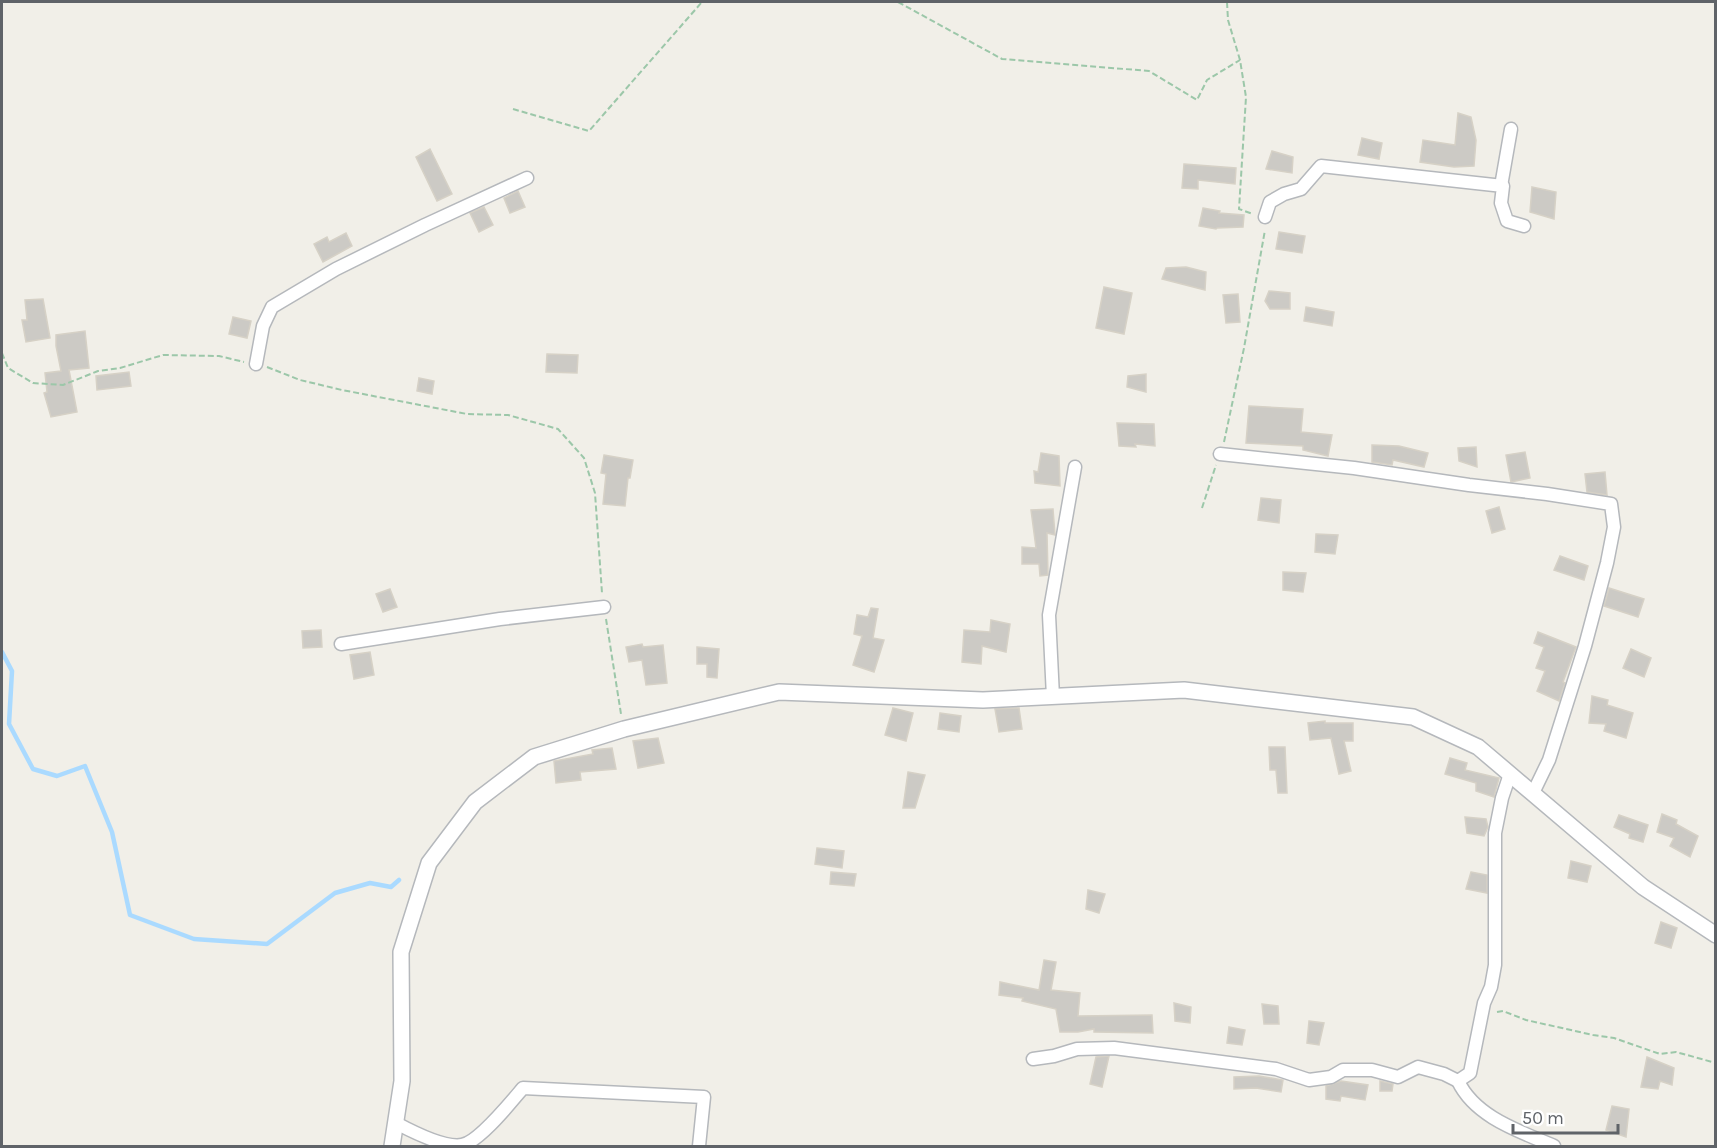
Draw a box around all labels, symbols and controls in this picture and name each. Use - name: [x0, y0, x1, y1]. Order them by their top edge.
- scale bar: [1513, 1097, 1618, 1135]
- text: 50 m: [1522, 1107, 1564, 1129]

